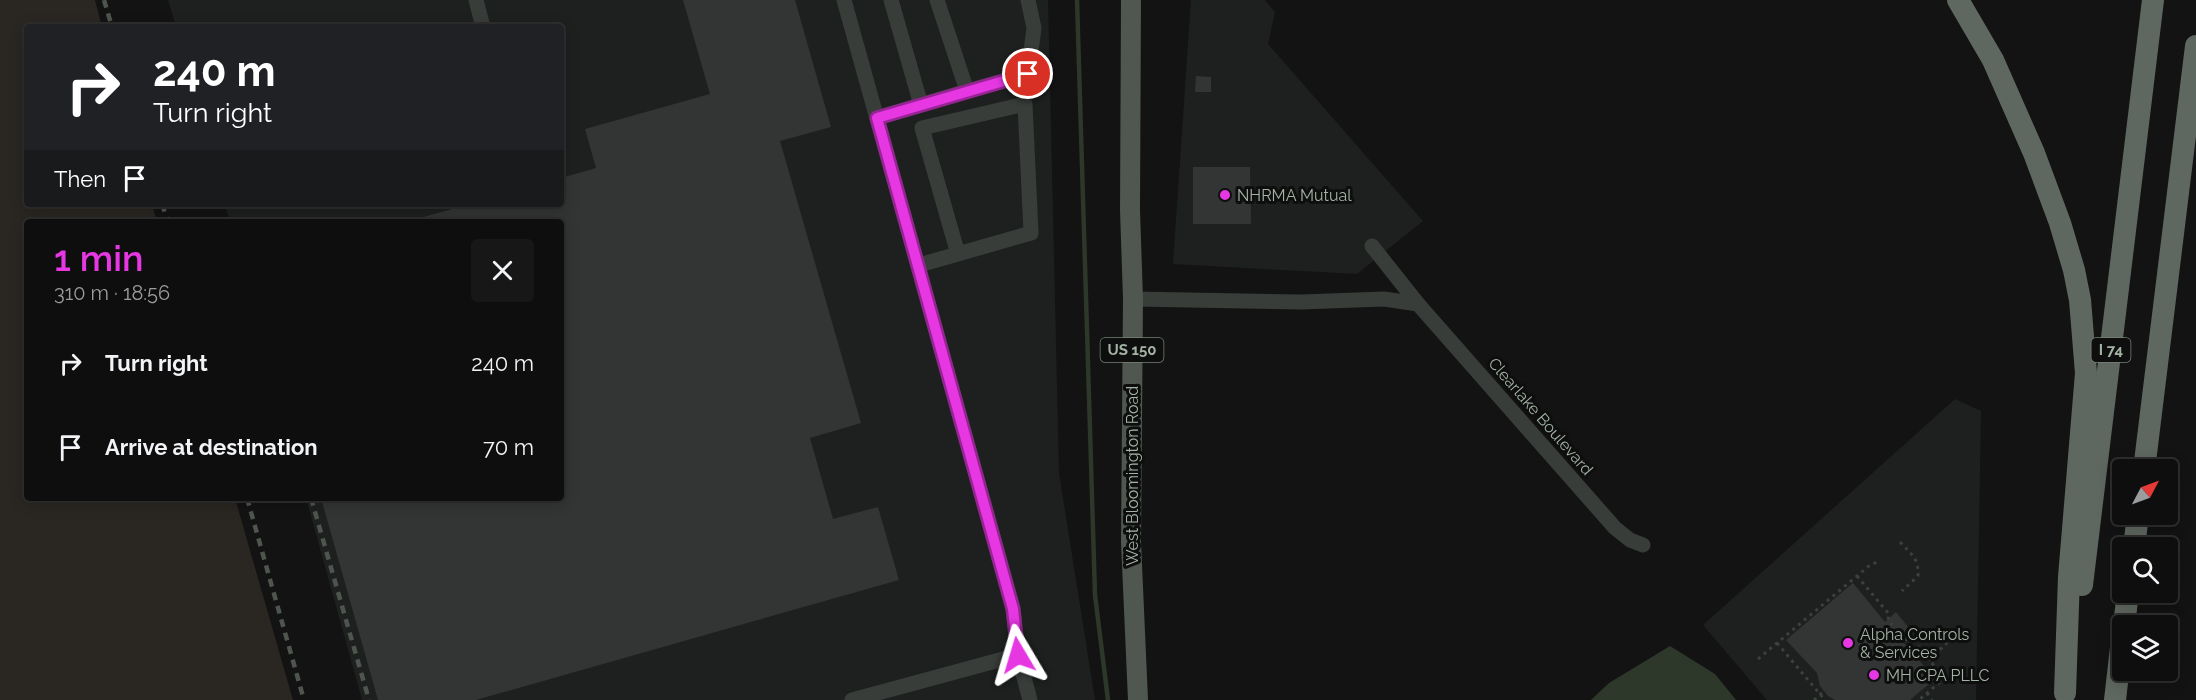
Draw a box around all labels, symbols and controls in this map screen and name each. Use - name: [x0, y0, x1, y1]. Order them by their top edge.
- text: 240 m: [153, 47, 276, 96]
- icon: right: [54, 48, 132, 126]
- pin: [1002, 48, 1053, 99]
- icon: arrive: [1011, 57, 1044, 90]
- text: Turn right: [153, 97, 272, 128]
- icon: arrive: [118, 162, 151, 195]
- text: Then: [54, 166, 106, 192]
- place label: NHRMA Mutual: [1237, 186, 1352, 205]
- marker: NHRMA Mutual: [1218, 188, 1232, 202]
- text: 1 min: [54, 237, 143, 279]
- button: close: [471, 239, 534, 302]
- text: 310 m · 18:56: [54, 281, 170, 305]
- road number: US 150: [1100, 338, 1164, 362]
- road number: I 74: [2092, 338, 2130, 362]
- icon: right: [54, 347, 87, 380]
- text: Turn right: [105, 350, 208, 376]
- text: 240 m: [471, 350, 534, 376]
- street label: Clearlake Boulevard: [1484, 354, 1597, 479]
- street label: West Bloomington Road: [1123, 386, 1142, 566]
- icon: arrive: [54, 431, 87, 464]
- text: Arrive at destination: [105, 434, 318, 460]
- text: 70 m: [483, 434, 534, 460]
- north arrow: [2112, 459, 2178, 525]
- map controls: [2112, 459, 2178, 681]
- button: search: [2112, 537, 2178, 603]
- button: layers: [2112, 615, 2178, 681]
- position arrow: [986, 623, 1050, 687]
- place label: Alpha Controls & Services: [1860, 625, 1970, 662]
- marker: Alpha Controls & Services: [1841, 636, 1855, 650]
- place label: MH CPA PLLC: [1886, 666, 1990, 685]
- marker: MH CPA PLLC: [1867, 668, 1881, 682]

